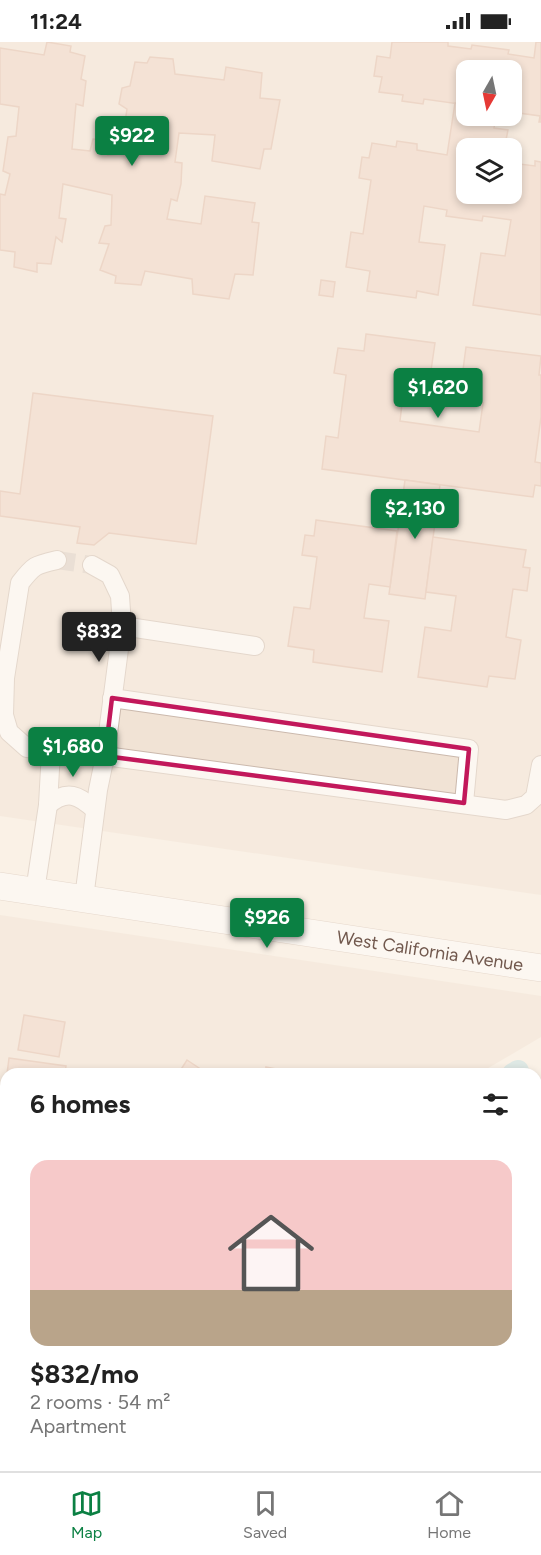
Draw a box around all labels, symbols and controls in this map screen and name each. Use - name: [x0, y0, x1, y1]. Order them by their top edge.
- text: 11:24: [30, 8, 82, 35]
- north arrow: [456, 60, 522, 126]
- map controls: [456, 60, 522, 204]
- pin: $922: [96, 116, 168, 167]
- text: $922: [109, 123, 155, 147]
- button: layers: [456, 138, 522, 204]
- pin: $1,620: [389, 368, 487, 419]
- text: $1,620: [408, 375, 468, 399]
- pin: $2,130: [366, 489, 464, 540]
- text: $2,130: [385, 496, 445, 520]
- pin: $832: [63, 612, 135, 663]
- text: $832: [76, 619, 122, 643]
- pin: $1,680: [24, 727, 122, 778]
- text: $1,680: [42, 734, 104, 758]
- pin: $926: [231, 898, 303, 949]
- text: $926: [244, 905, 290, 929]
- street label: West California Avenue: [335, 926, 525, 976]
- text: 6 homes: [30, 1088, 130, 1120]
- icon: filters: [479, 1088, 512, 1121]
- icon: home: [217, 1199, 325, 1307]
- text: $832/mo: [30, 1358, 139, 1390]
- text: 2 rooms · 54 m²: [30, 1390, 170, 1414]
- text: Apartment: [30, 1414, 127, 1438]
- tab: Map: [70, 1487, 103, 1542]
- tab: Saved: [243, 1487, 287, 1542]
- tab: Home: [427, 1487, 471, 1542]

